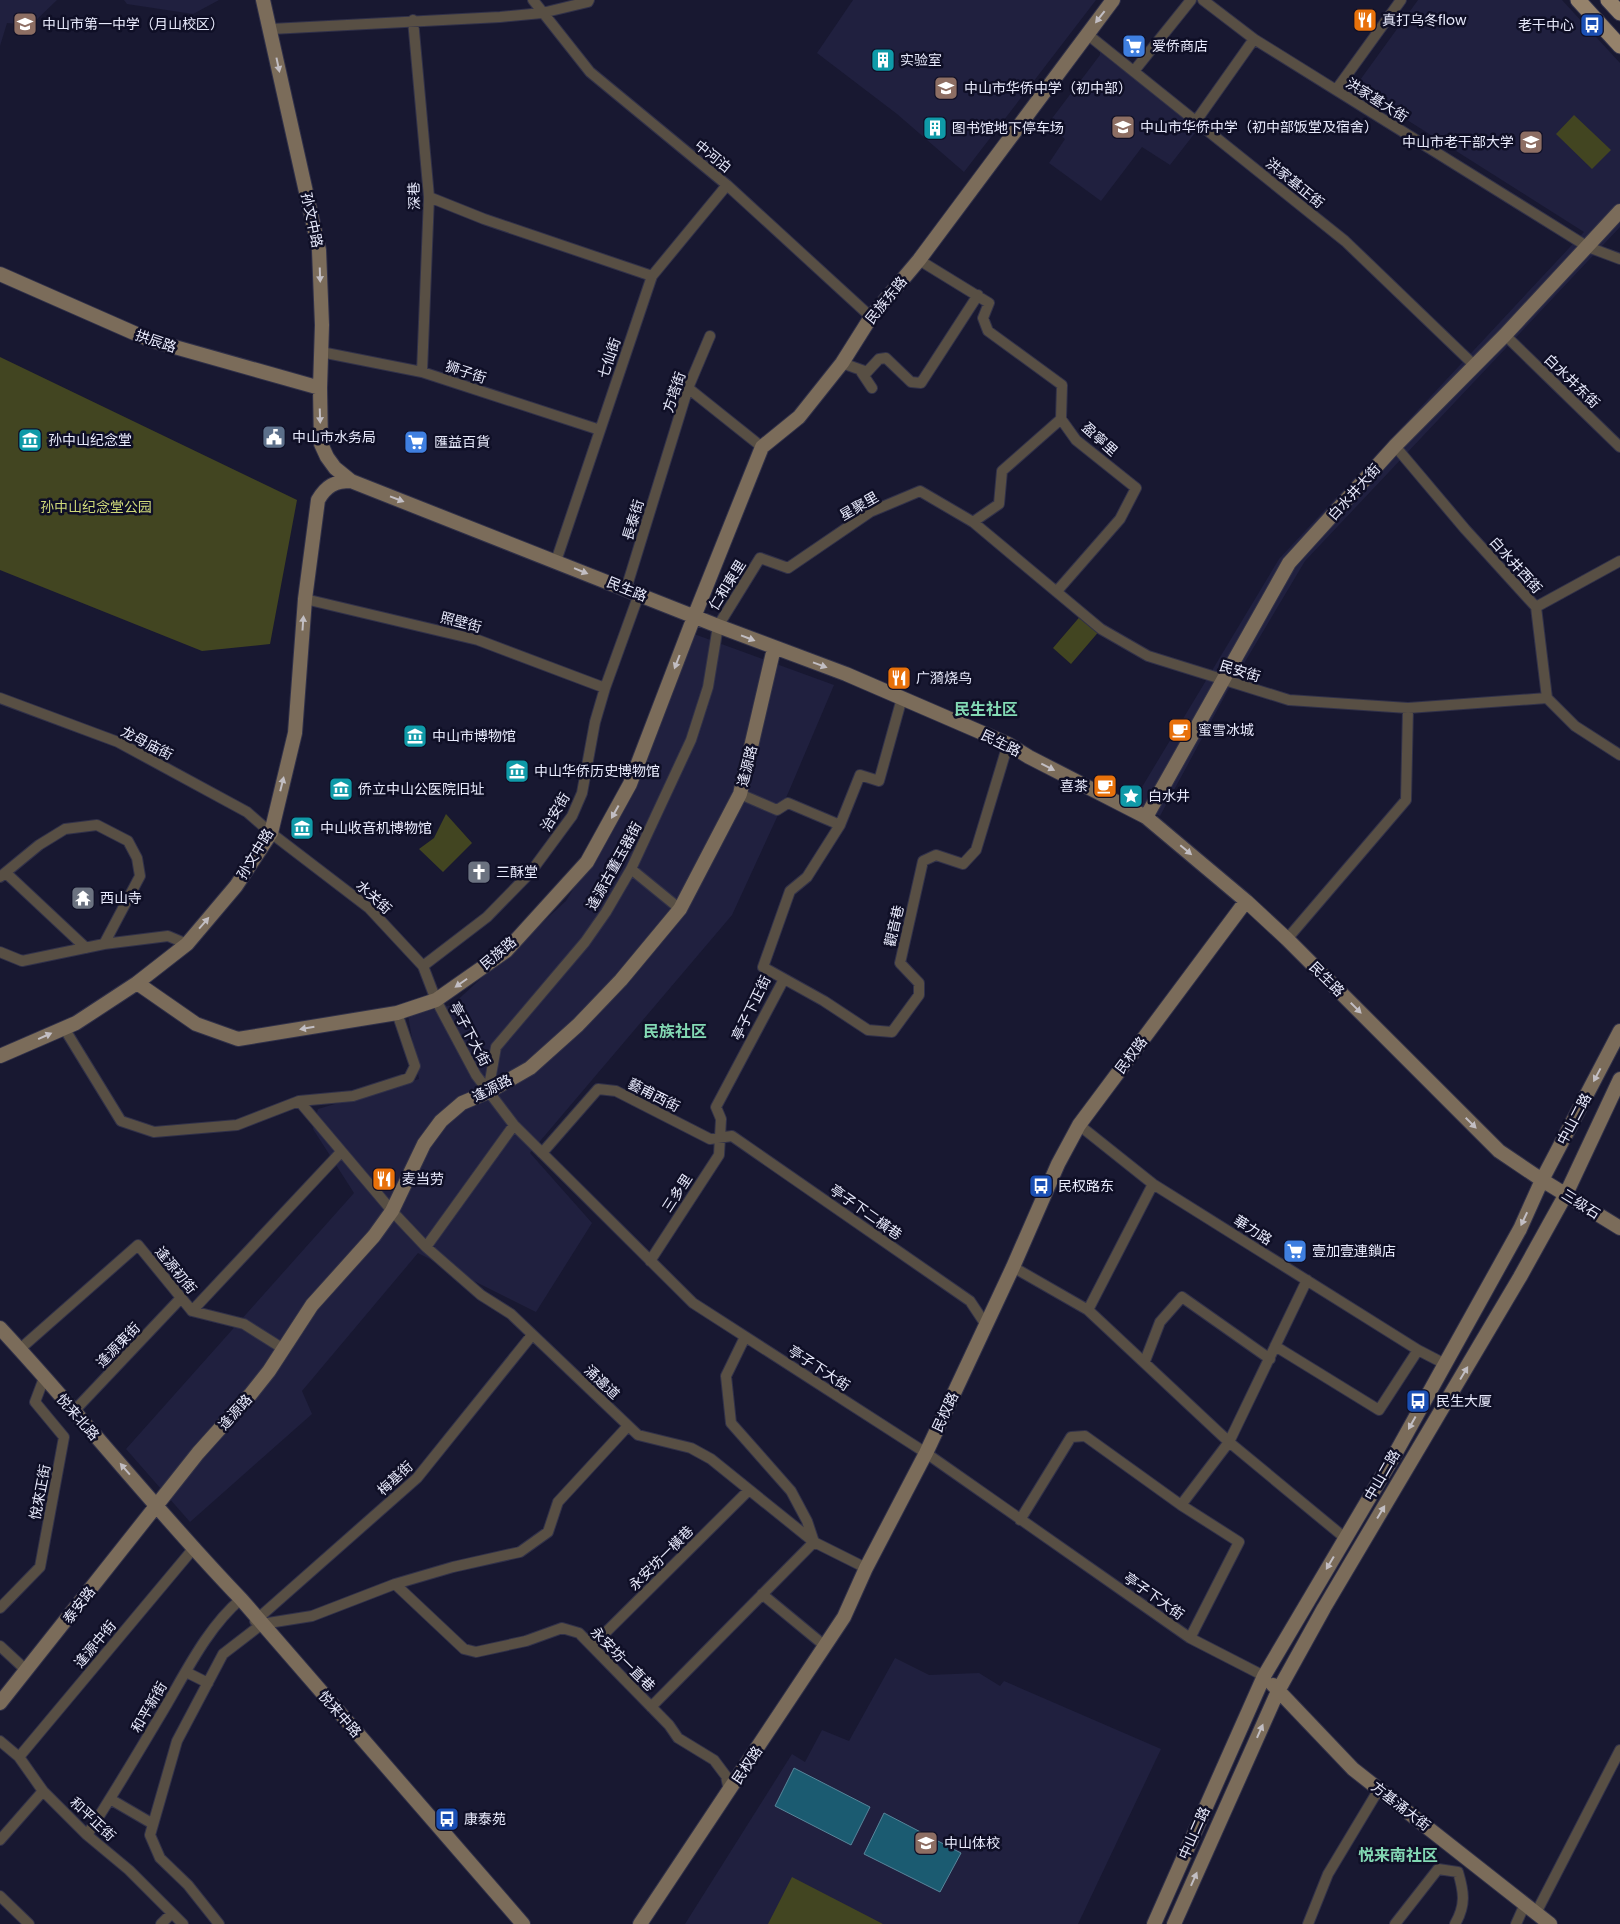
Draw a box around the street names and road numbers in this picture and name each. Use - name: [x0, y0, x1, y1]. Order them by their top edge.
- street label: 洪家基大街: [1342, 73, 1412, 127]
- street label: 中河泊: [690, 135, 736, 177]
- street label: 洪家基正街: [1262, 153, 1328, 213]
- street label: 深巷: [404, 182, 424, 210]
- street label: 孙文中路: [296, 191, 328, 249]
- street label: 民族东路: [861, 272, 911, 328]
- street label: 拱辰路: [133, 325, 179, 357]
- street label: 七仙街: [593, 335, 625, 381]
- street label: 白水井东街: [1540, 349, 1604, 413]
- street label: 狮子街: [443, 356, 489, 388]
- street label: 方塔街: [658, 369, 690, 415]
- street label: 盈寧里: [1078, 418, 1122, 460]
- street label: 白水井大街: [1323, 459, 1385, 525]
- street label: 星聚里: [836, 487, 882, 525]
- street label: 長泰街: [617, 497, 649, 543]
- street label: 白水井西街: [1485, 532, 1547, 598]
- street label: 仁和東里: [704, 556, 750, 614]
- street label: 民生路: [604, 572, 650, 606]
- street label: 照壁街: [438, 607, 484, 637]
- street label: 民安街: [1217, 655, 1263, 687]
- street label: 龙母庙街: [118, 721, 176, 765]
- street label: 民生路: [978, 725, 1024, 761]
- street label: 逢源路: [732, 743, 762, 789]
- street label: 治安街: [536, 789, 574, 835]
- street label: 逢源古董玉器街: [581, 818, 647, 914]
- street label: 孙文中路: [232, 825, 278, 883]
- street label: 水关街: [352, 876, 396, 918]
- street label: 觀音巷: [880, 903, 908, 949]
- street label: 民族路: [475, 932, 521, 974]
- street label: 民生路: [1305, 957, 1349, 1001]
- street label: 亭子下正街: [727, 972, 775, 1044]
- street label: 亭子下大街: [445, 998, 495, 1070]
- street label: 民权路: [1110, 1032, 1152, 1078]
- street label: 逢源路: [469, 1070, 515, 1106]
- street label: 藝甫西街: [625, 1073, 683, 1117]
- street label: 中山二路: [1552, 1090, 1596, 1148]
- street label: 三多里: [657, 1170, 697, 1216]
- street label: 亭子下二橫巷: [826, 1180, 906, 1244]
- street label: 三级石: [1558, 1184, 1604, 1224]
- street label: 華力路: [1230, 1210, 1276, 1250]
- street label: 逢源初街: [151, 1242, 201, 1298]
- street label: 逢源東街: [91, 1318, 145, 1372]
- street label: 亭子下大街: [784, 1341, 854, 1395]
- street label: 涌邊道: [580, 1360, 624, 1404]
- street label: 悦来北路: [52, 1389, 104, 1445]
- street label: 民权路: [927, 1389, 963, 1435]
- street label: 逢源路: [214, 1390, 256, 1434]
- street label: 中山二路: [1359, 1446, 1405, 1504]
- street label: 梅基街: [373, 1456, 417, 1500]
- street label: 悅來正街: [25, 1463, 55, 1521]
- street label: 永安坊一橫巷: [624, 1521, 698, 1595]
- street label: 亭子下大街: [1120, 1568, 1188, 1624]
- street label: 泰安路: [58, 1582, 100, 1628]
- street label: 逢源中街: [69, 1616, 121, 1672]
- street label: 永安坊一直巷: [586, 1622, 660, 1696]
- street label: 和平新街: [126, 1678, 172, 1736]
- street label: 悦来中路: [314, 1686, 366, 1742]
- street label: 民权路: [727, 1742, 767, 1788]
- street label: 方基涌大街: [1367, 1777, 1435, 1835]
- street label: 和平正街: [66, 1793, 120, 1845]
- street label: 中山二路: [1173, 1803, 1215, 1863]

